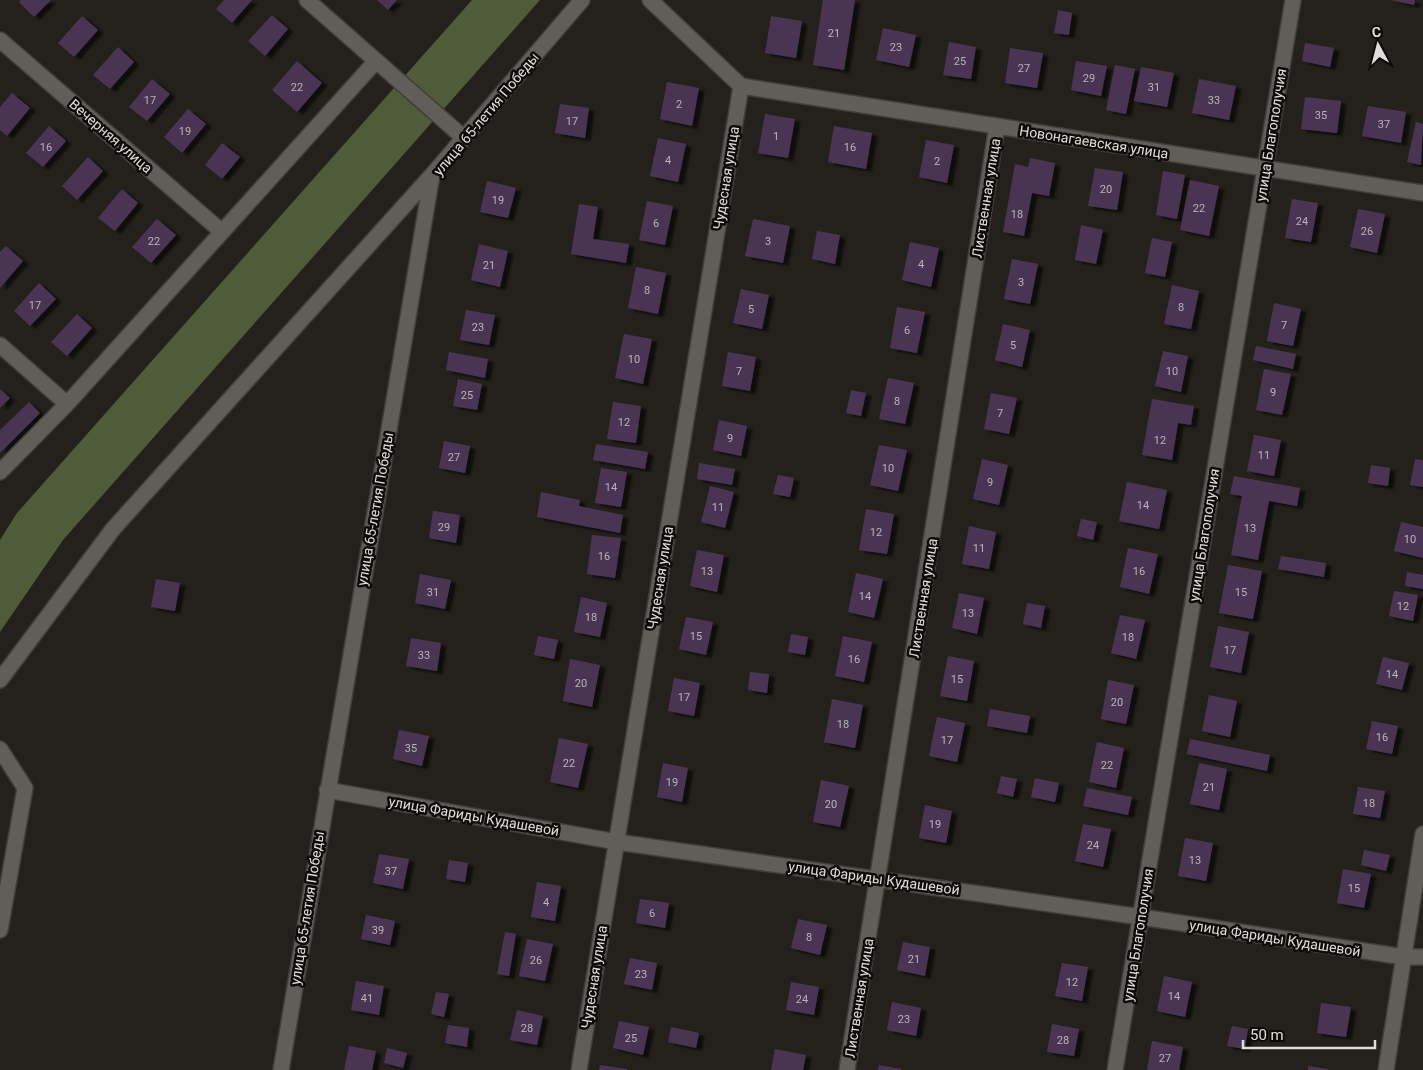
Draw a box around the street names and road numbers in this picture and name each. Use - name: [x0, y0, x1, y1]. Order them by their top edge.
- street label: улица 65-летия Победы: [430, 49, 542, 179]
- street label: улица Благополучия: [1253, 67, 1289, 203]
- street label: Вечерняя улица: [66, 96, 156, 176]
- street label: Новонагаевская улица: [1018, 122, 1170, 162]
- street label: Чудесная улица: [710, 125, 742, 231]
- street label: Лиственная улица: [969, 137, 1003, 259]
- street label: улица 65-летия Победы: [354, 431, 396, 587]
- street label: улица Благополучия: [1186, 467, 1222, 603]
- street label: Чудесная улица: [644, 525, 676, 631]
- street label: Лиственная улица: [906, 537, 940, 659]
- street label: улица Фариды Кудашевой: [387, 793, 561, 839]
- street label: улица 65-летия Победы: [287, 830, 327, 986]
- street label: улица Фариды Кудашевой: [787, 858, 961, 898]
- street label: улица Благополучия: [1120, 867, 1156, 1003]
- street label: улица Фариды Кудашевой: [1188, 917, 1362, 959]
- street label: Чудесная улица: [578, 924, 610, 1030]
- street label: Лиственная улица: [842, 937, 876, 1059]

